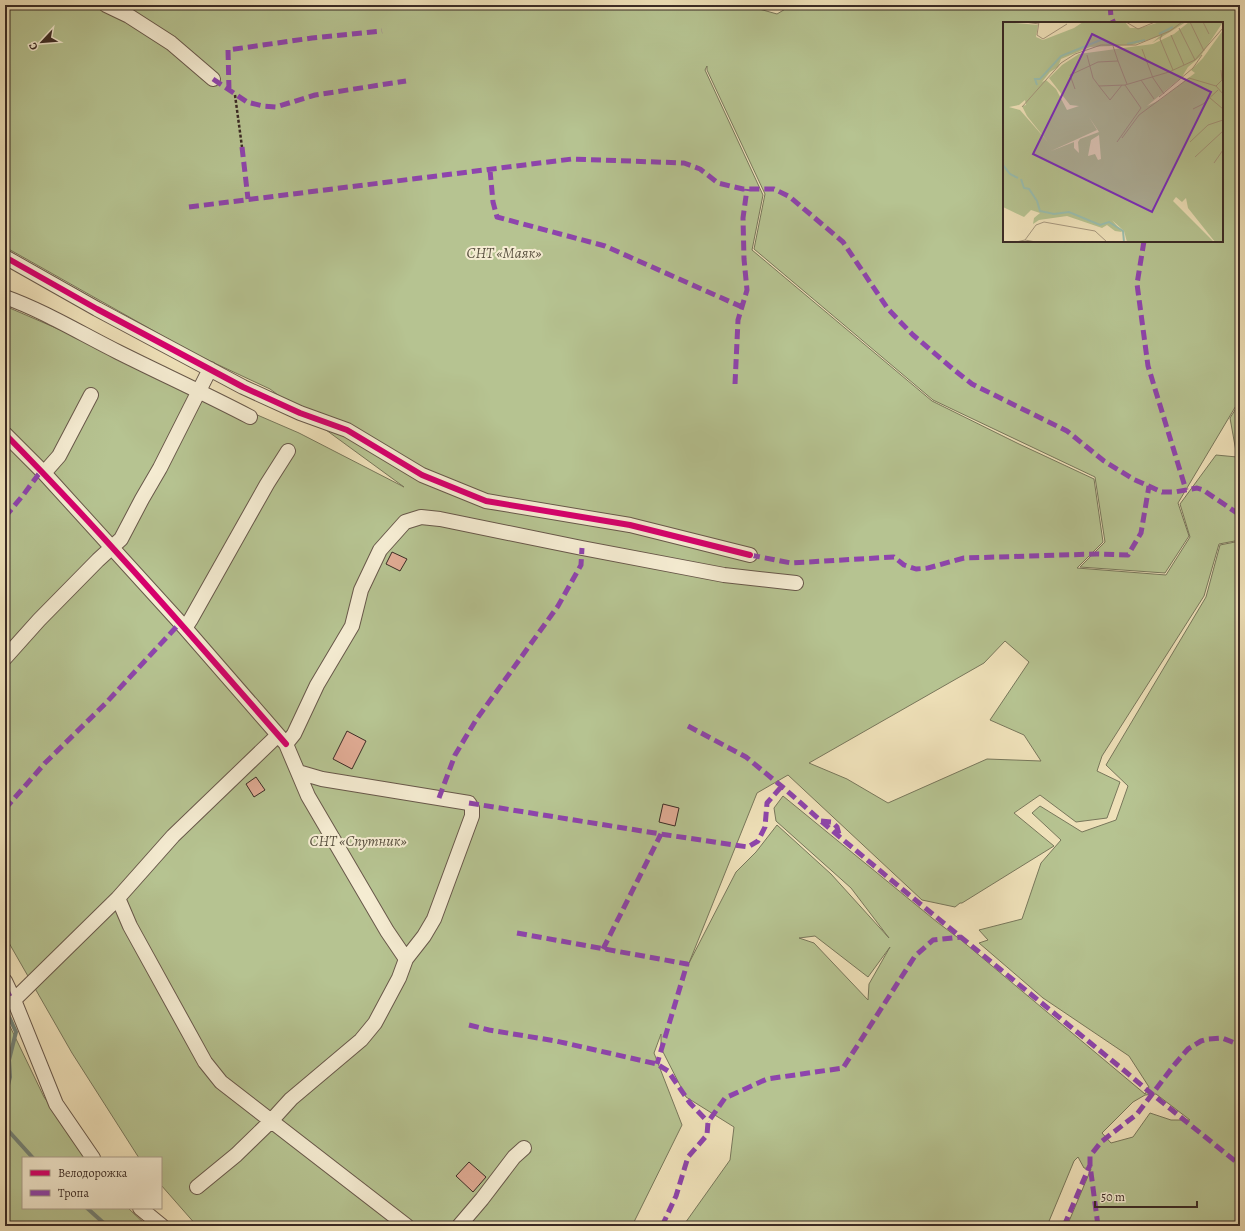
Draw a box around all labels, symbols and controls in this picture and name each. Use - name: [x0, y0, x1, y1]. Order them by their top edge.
- north arrow: [22, 22, 62, 62]
- inset map: [1003, 22, 1223, 242]
- text: С: [25, 40, 42, 52]
- park label: СНТ «Маяк»: [467, 243, 542, 263]
- park label: СНТ «Спутник»: [309, 831, 407, 851]
- legend: [22, 1157, 162, 1209]
- text: Велодорожка: [58, 1165, 128, 1181]
- scale bar: [1095, 1183, 1197, 1209]
- text: Тропа: [58, 1185, 89, 1201]
- text: 50 m: [1101, 1189, 1125, 1205]

